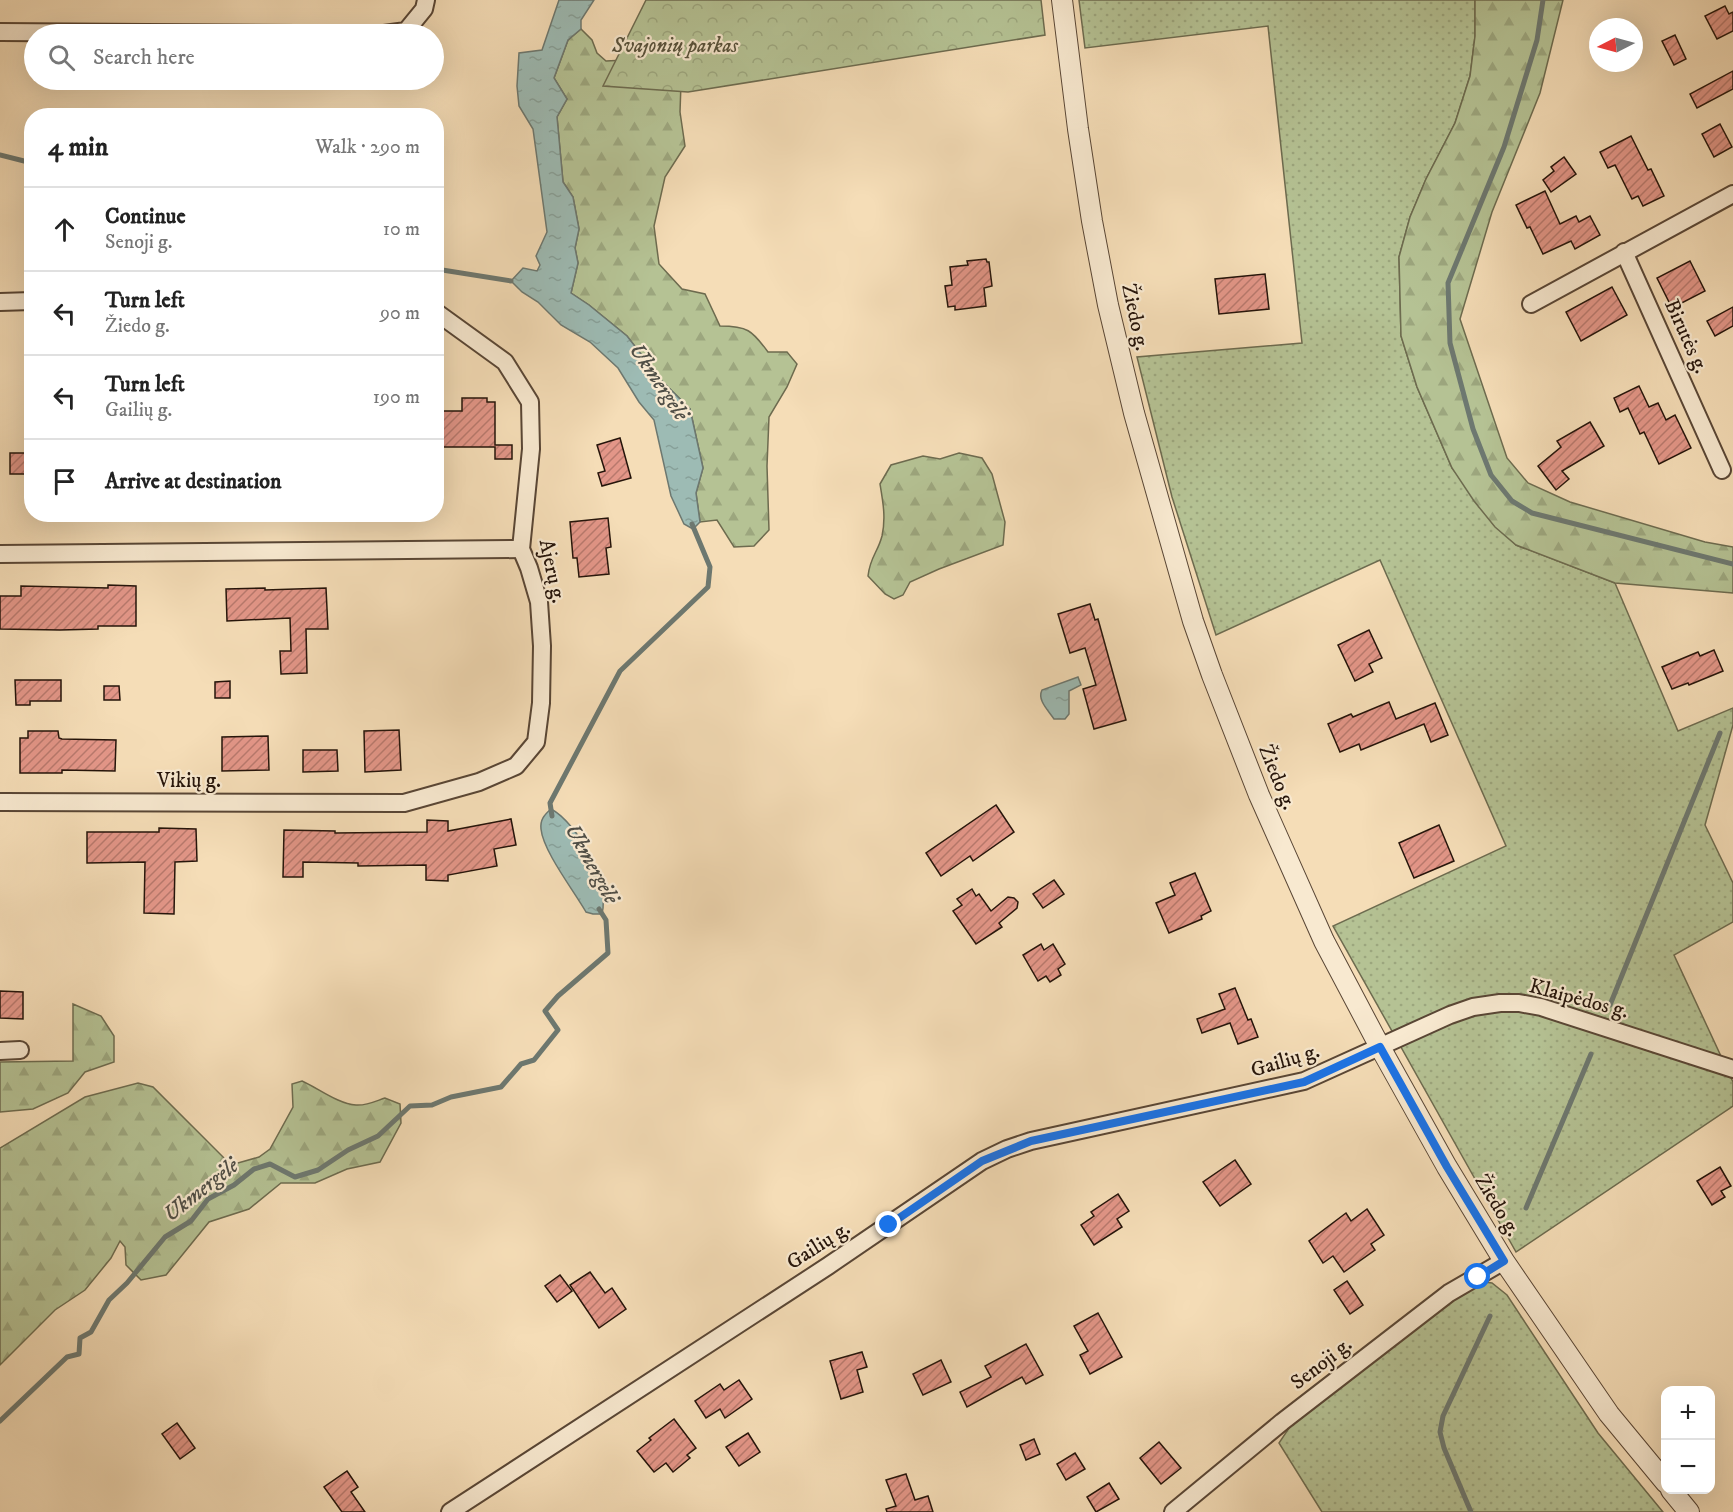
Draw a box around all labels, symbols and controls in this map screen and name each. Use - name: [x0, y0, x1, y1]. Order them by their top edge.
- north arrow: [1589, 18, 1643, 72]
- search box: [24, 24, 444, 90]
- park label: Svajonių parkas: [611, 33, 739, 59]
- icon: search: [45, 41, 78, 74]
- text: Search here: [93, 44, 195, 71]
- text: 4 min: [48, 131, 108, 164]
- text: Walk · 290 m: [315, 135, 420, 160]
- text: Continue: [105, 203, 186, 230]
- icon: ahead: [48, 213, 81, 246]
- text: 10 m: [383, 217, 420, 242]
- text: Senoji g.: [105, 230, 173, 255]
- street label: Žiedo g.: [1115, 281, 1157, 353]
- text: Turn left: [105, 287, 185, 314]
- street label: Birutės g.: [1658, 295, 1714, 378]
- icon: left: [48, 297, 81, 330]
- text: 90 m: [380, 301, 420, 326]
- text: Žiedo g.: [105, 314, 170, 339]
- water label: Ukmergėlė: [623, 338, 695, 427]
- text: Turn left: [105, 371, 185, 398]
- icon: left: [48, 381, 81, 414]
- text: 190 m: [373, 385, 420, 410]
- text: Gailių g.: [105, 398, 172, 423]
- icon: arrive: [48, 465, 81, 498]
- text: Arrive at destination: [105, 468, 282, 495]
- street label: Ajerų g.: [533, 537, 571, 606]
- street label: Žiedo g.: [1252, 740, 1304, 814]
- street label: Vikių g.: [156, 768, 221, 794]
- water label: Ukmergėlė: [559, 819, 626, 910]
- street label: Klaipėdos g.: [1526, 973, 1631, 1025]
- street label: Gailių g.: [1248, 1038, 1323, 1084]
- water label: Ukmergėlė: [158, 1152, 245, 1228]
- street label: Žiedo g.: [1468, 1169, 1528, 1241]
- route end: [875, 1211, 901, 1237]
- street label: Gailių g.: [782, 1216, 855, 1276]
- route start: [1464, 1263, 1490, 1289]
- street label: Senoji g.: [1286, 1332, 1358, 1396]
- map controls: [1661, 1386, 1715, 1494]
- button: +: [1661, 1386, 1715, 1440]
- button: −: [1661, 1440, 1715, 1494]

